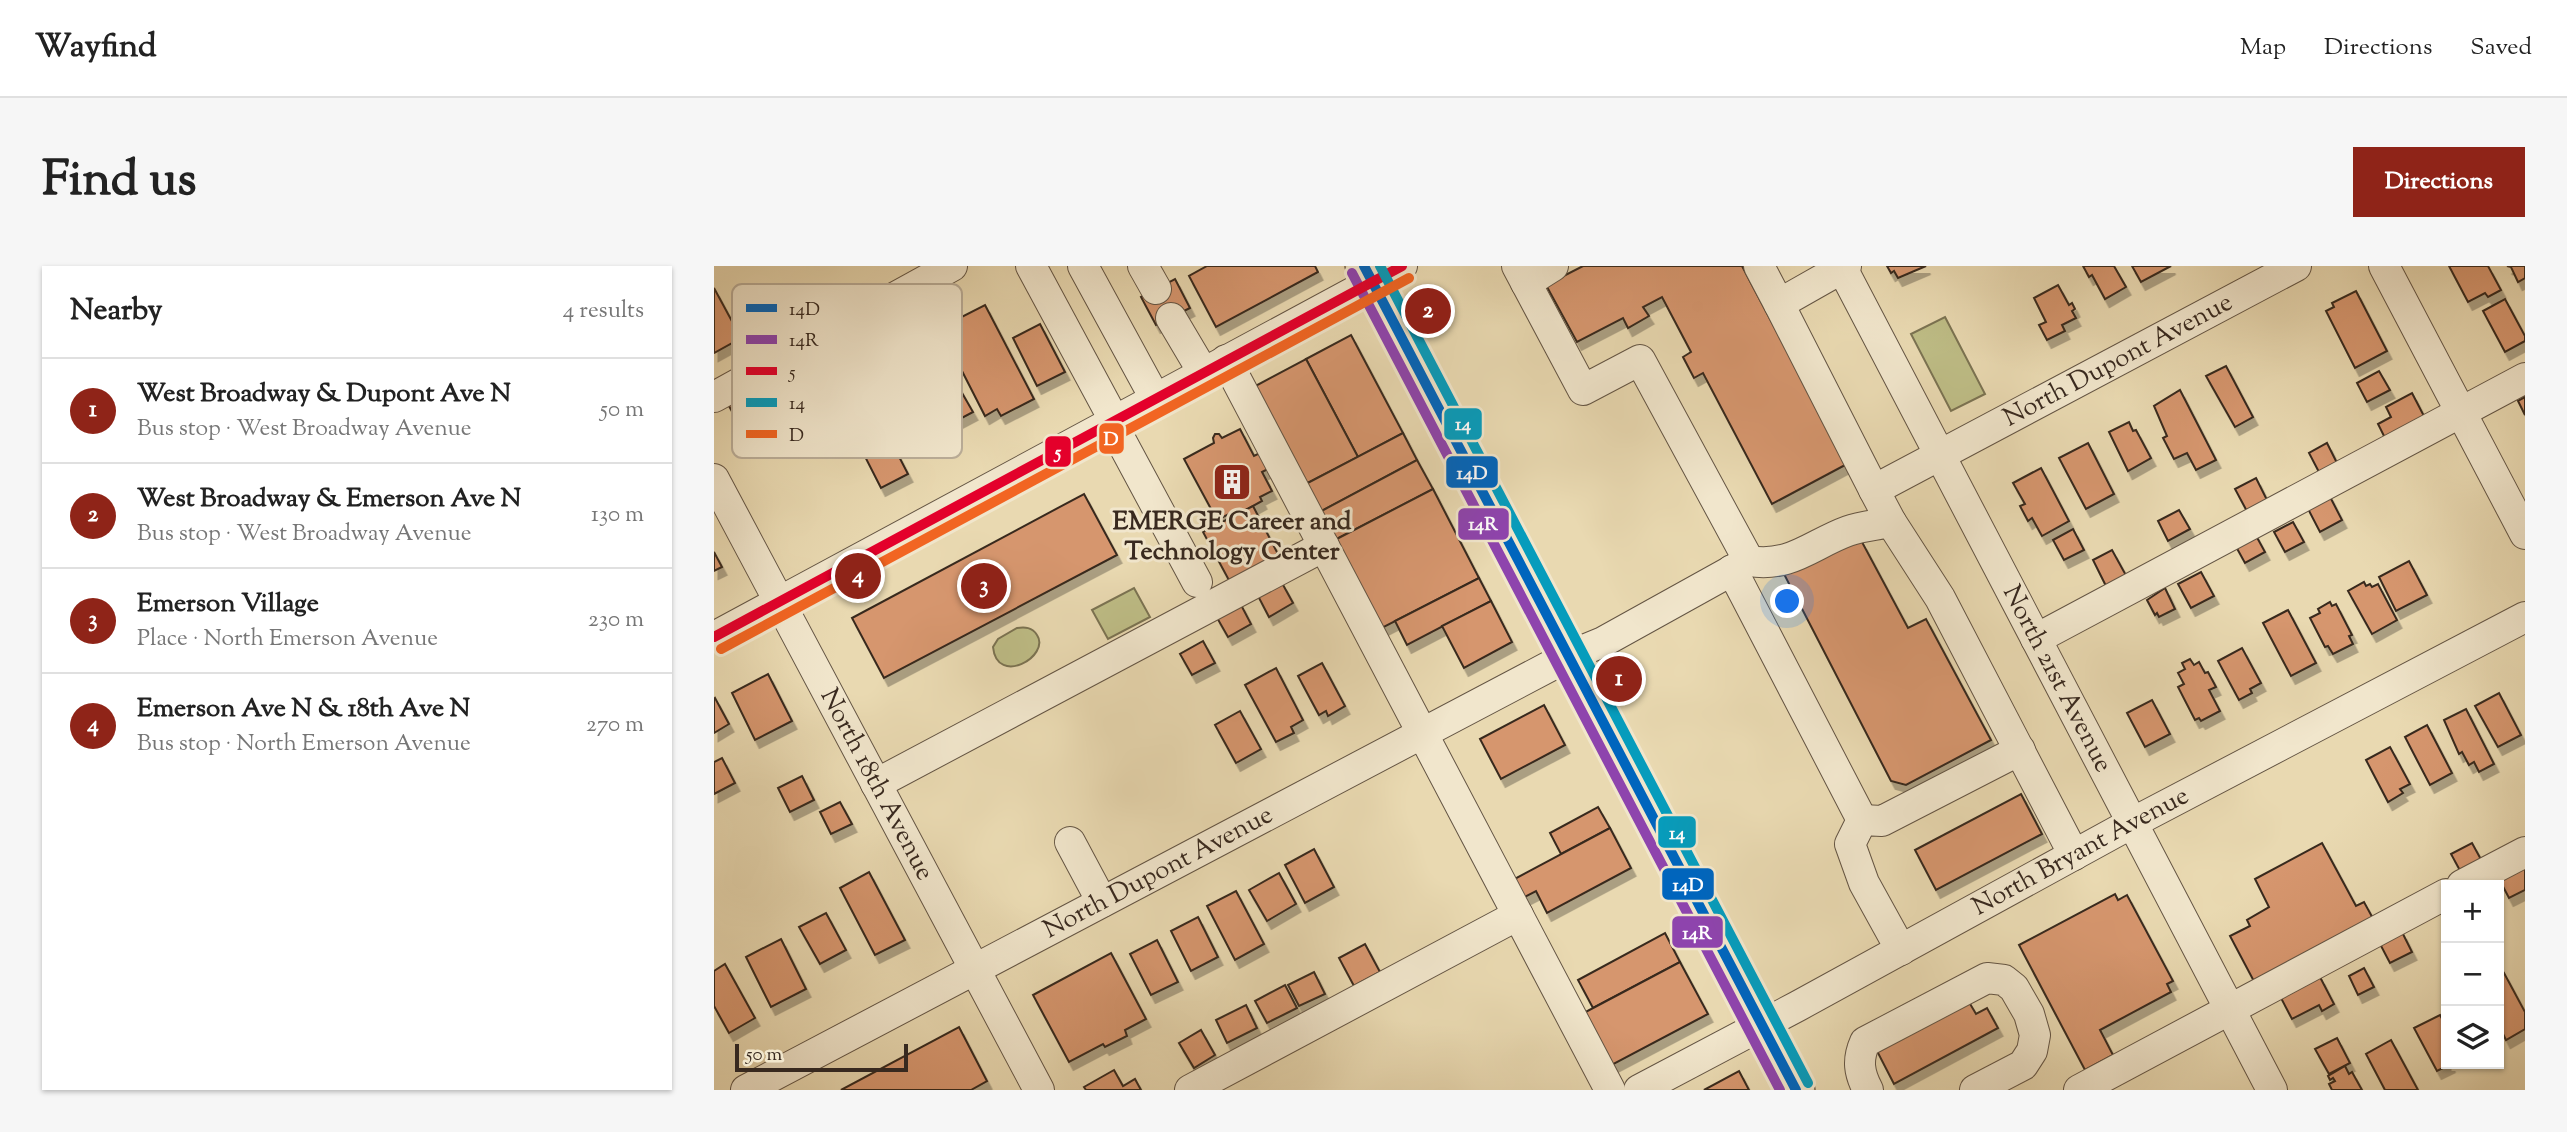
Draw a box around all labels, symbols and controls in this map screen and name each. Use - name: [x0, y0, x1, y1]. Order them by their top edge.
- text: Wayfind: [35, 24, 157, 72]
- text: Map: [2240, 31, 2286, 65]
- text: Directions: [2324, 31, 2432, 65]
- text: Saved: [2470, 31, 2532, 65]
- text: Find us: [42, 147, 196, 217]
- button: Directions: [2353, 147, 2525, 217]
- legend: [732, 284, 962, 458]
- street label: North Dupont Avenue: [1997, 284, 2239, 437]
- pin: 2: [1405, 285, 1451, 337]
- text: Nearby: [70, 290, 162, 333]
- text: 4 results: [563, 295, 644, 328]
- text: 14D: [789, 297, 820, 324]
- text: 14R: [789, 328, 819, 355]
- text: 5: [788, 360, 796, 387]
- text: West Broadway & Dupont Ave N: [137, 376, 511, 413]
- text: 14: [789, 391, 805, 418]
- text: 1: [89, 394, 97, 427]
- text: 50 m: [600, 394, 644, 427]
- line badge: 14: [1443, 407, 1483, 441]
- text: 14: [1455, 412, 1471, 439]
- text: Bus stop · West Broadway Avenue: [137, 413, 472, 446]
- line badge: D: [1098, 422, 1125, 455]
- text: D: [789, 423, 804, 450]
- text: D: [1103, 427, 1119, 454]
- line badge: 5: [1044, 435, 1072, 468]
- text: 5: [1053, 440, 1062, 467]
- line badge: 14D: [1445, 455, 1499, 489]
- building icon: EMERGE Career and Technology Center: [1211, 461, 1253, 503]
- text: 14D: [1456, 461, 1488, 488]
- text: West Broadway & Emerson Ave N: [137, 481, 521, 518]
- text: 2: [88, 499, 98, 532]
- text: 130 m: [591, 499, 644, 532]
- place label: EMERGE Career and Technology Center: [1113, 504, 1352, 571]
- line badge: 14R: [1457, 507, 1510, 541]
- text: 14R: [1468, 512, 1498, 539]
- text: Bus stop · West Broadway Avenue: [137, 518, 472, 551]
- pin: 4: [835, 550, 881, 602]
- pin: 3: [961, 560, 1007, 612]
- street label: North 21st Avenue: [1993, 579, 2121, 779]
- your location: [1770, 584, 1804, 618]
- text: Emerson Village: [137, 586, 319, 623]
- text: 3: [88, 604, 98, 637]
- text: 230 m: [588, 604, 644, 637]
- text: Place · North Emerson Avenue: [137, 623, 438, 656]
- pin: 1: [1596, 653, 1642, 705]
- street label: North 18th Avenue: [810, 682, 943, 887]
- text: Emerson Ave N & 18th Ave N: [137, 691, 470, 728]
- text: 4: [87, 709, 99, 742]
- text: 270 m: [586, 709, 644, 742]
- text: Bus stop · North Emerson Avenue: [137, 728, 471, 761]
- street label: North Bryant Avenue: [1966, 778, 2196, 925]
- street label: North Dupont Avenue: [1037, 797, 1280, 948]
- line badge: 14: [1657, 815, 1697, 849]
- text: 14: [1669, 821, 1685, 848]
- line badge: 14D: [1661, 867, 1715, 901]
- text: 14D: [1672, 873, 1704, 900]
- map controls: [2441, 880, 2504, 1069]
- button: +: [2441, 880, 2504, 943]
- line badge: 14R: [1671, 915, 1724, 949]
- text: 14R: [1682, 921, 1712, 948]
- button: −: [2441, 943, 2504, 1006]
- button: layers: [2441, 1006, 2504, 1069]
- scale bar: [735, 1041, 908, 1073]
- text: 50 m: [746, 1042, 782, 1069]

